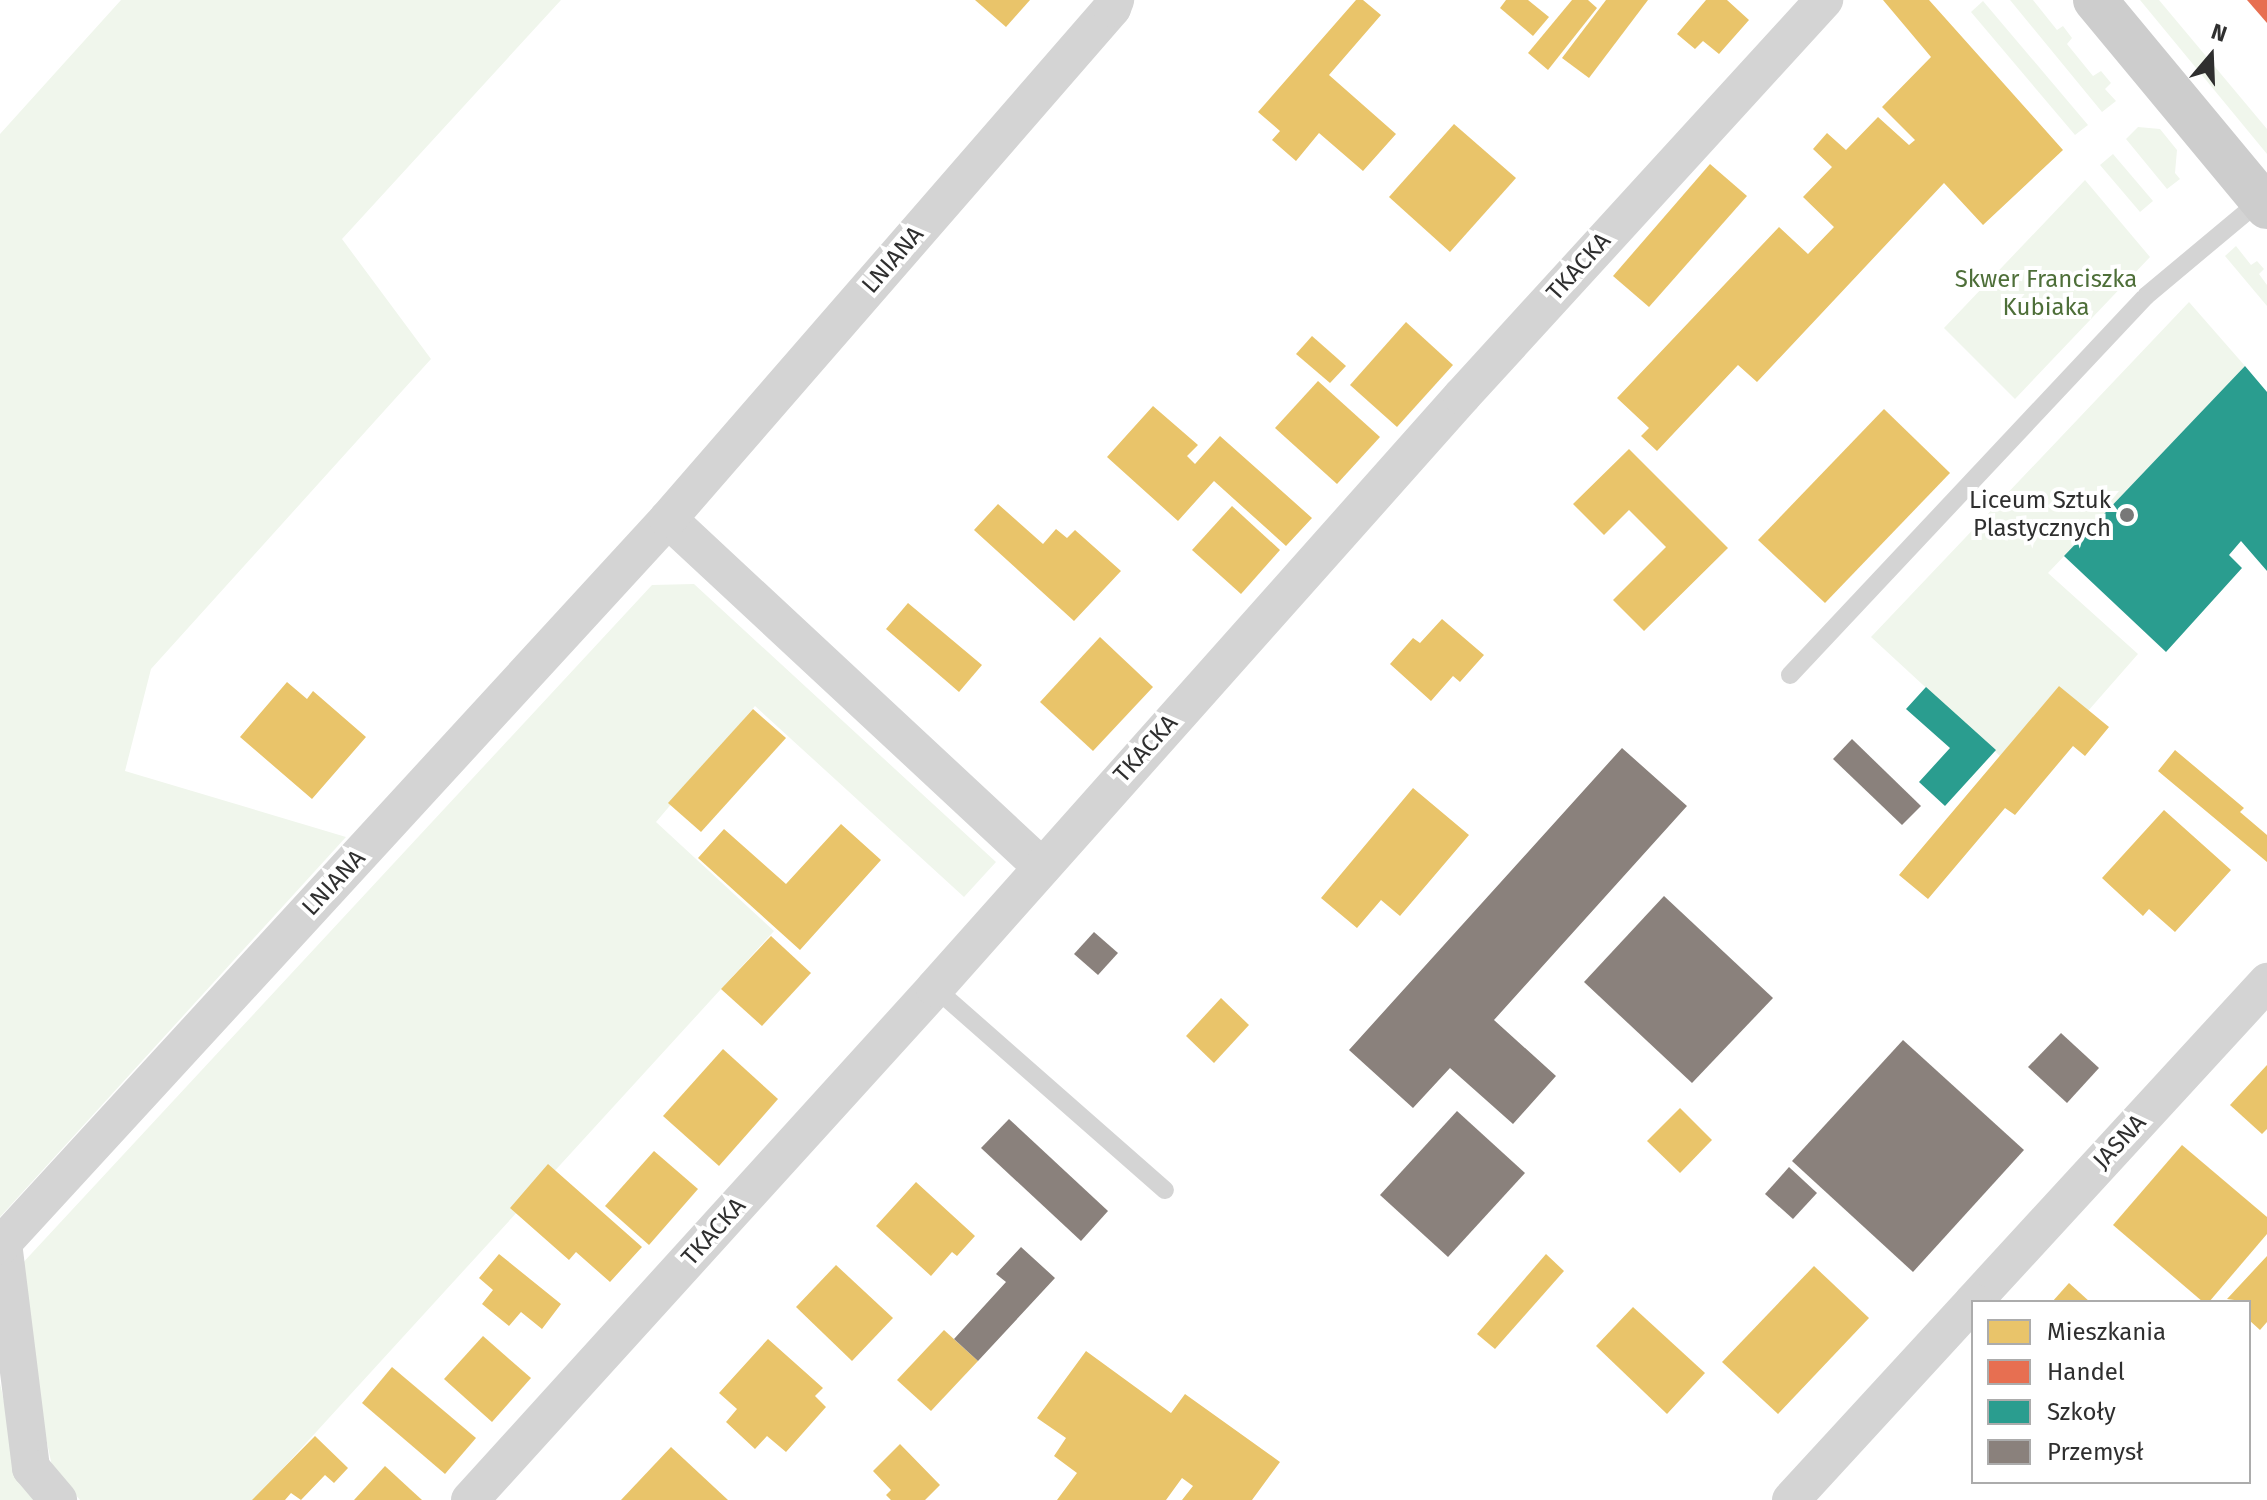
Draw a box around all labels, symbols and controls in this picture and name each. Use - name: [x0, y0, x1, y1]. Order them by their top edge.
- north arrow: [2171, 16, 2251, 96]
- text: N: [2208, 18, 2230, 48]
- street label: LNIANA: [856, 221, 930, 299]
- street label: TKACKA: [1541, 227, 1617, 307]
- park label: Skwer Franciszka Kubiaka: [1955, 266, 2137, 322]
- place label: Liceum Sztuk Plastycznych: [1969, 487, 2111, 543]
- marker: Liceum Sztuk Plastycznych: [2118, 506, 2136, 524]
- street label: TKACKA: [1108, 709, 1184, 789]
- street label: LNIANA: [296, 844, 372, 922]
- street label: JASNA: [2088, 1109, 2152, 1175]
- street label: TKACKA: [676, 1192, 752, 1272]
- legend: [1971, 1300, 2251, 1484]
- text: Mieszkania: [2047, 1318, 2166, 1346]
- text: Handel: [2047, 1358, 2125, 1386]
- text: Szkoły: [2047, 1398, 2116, 1426]
- text: Przemysł: [2047, 1438, 2143, 1466]

